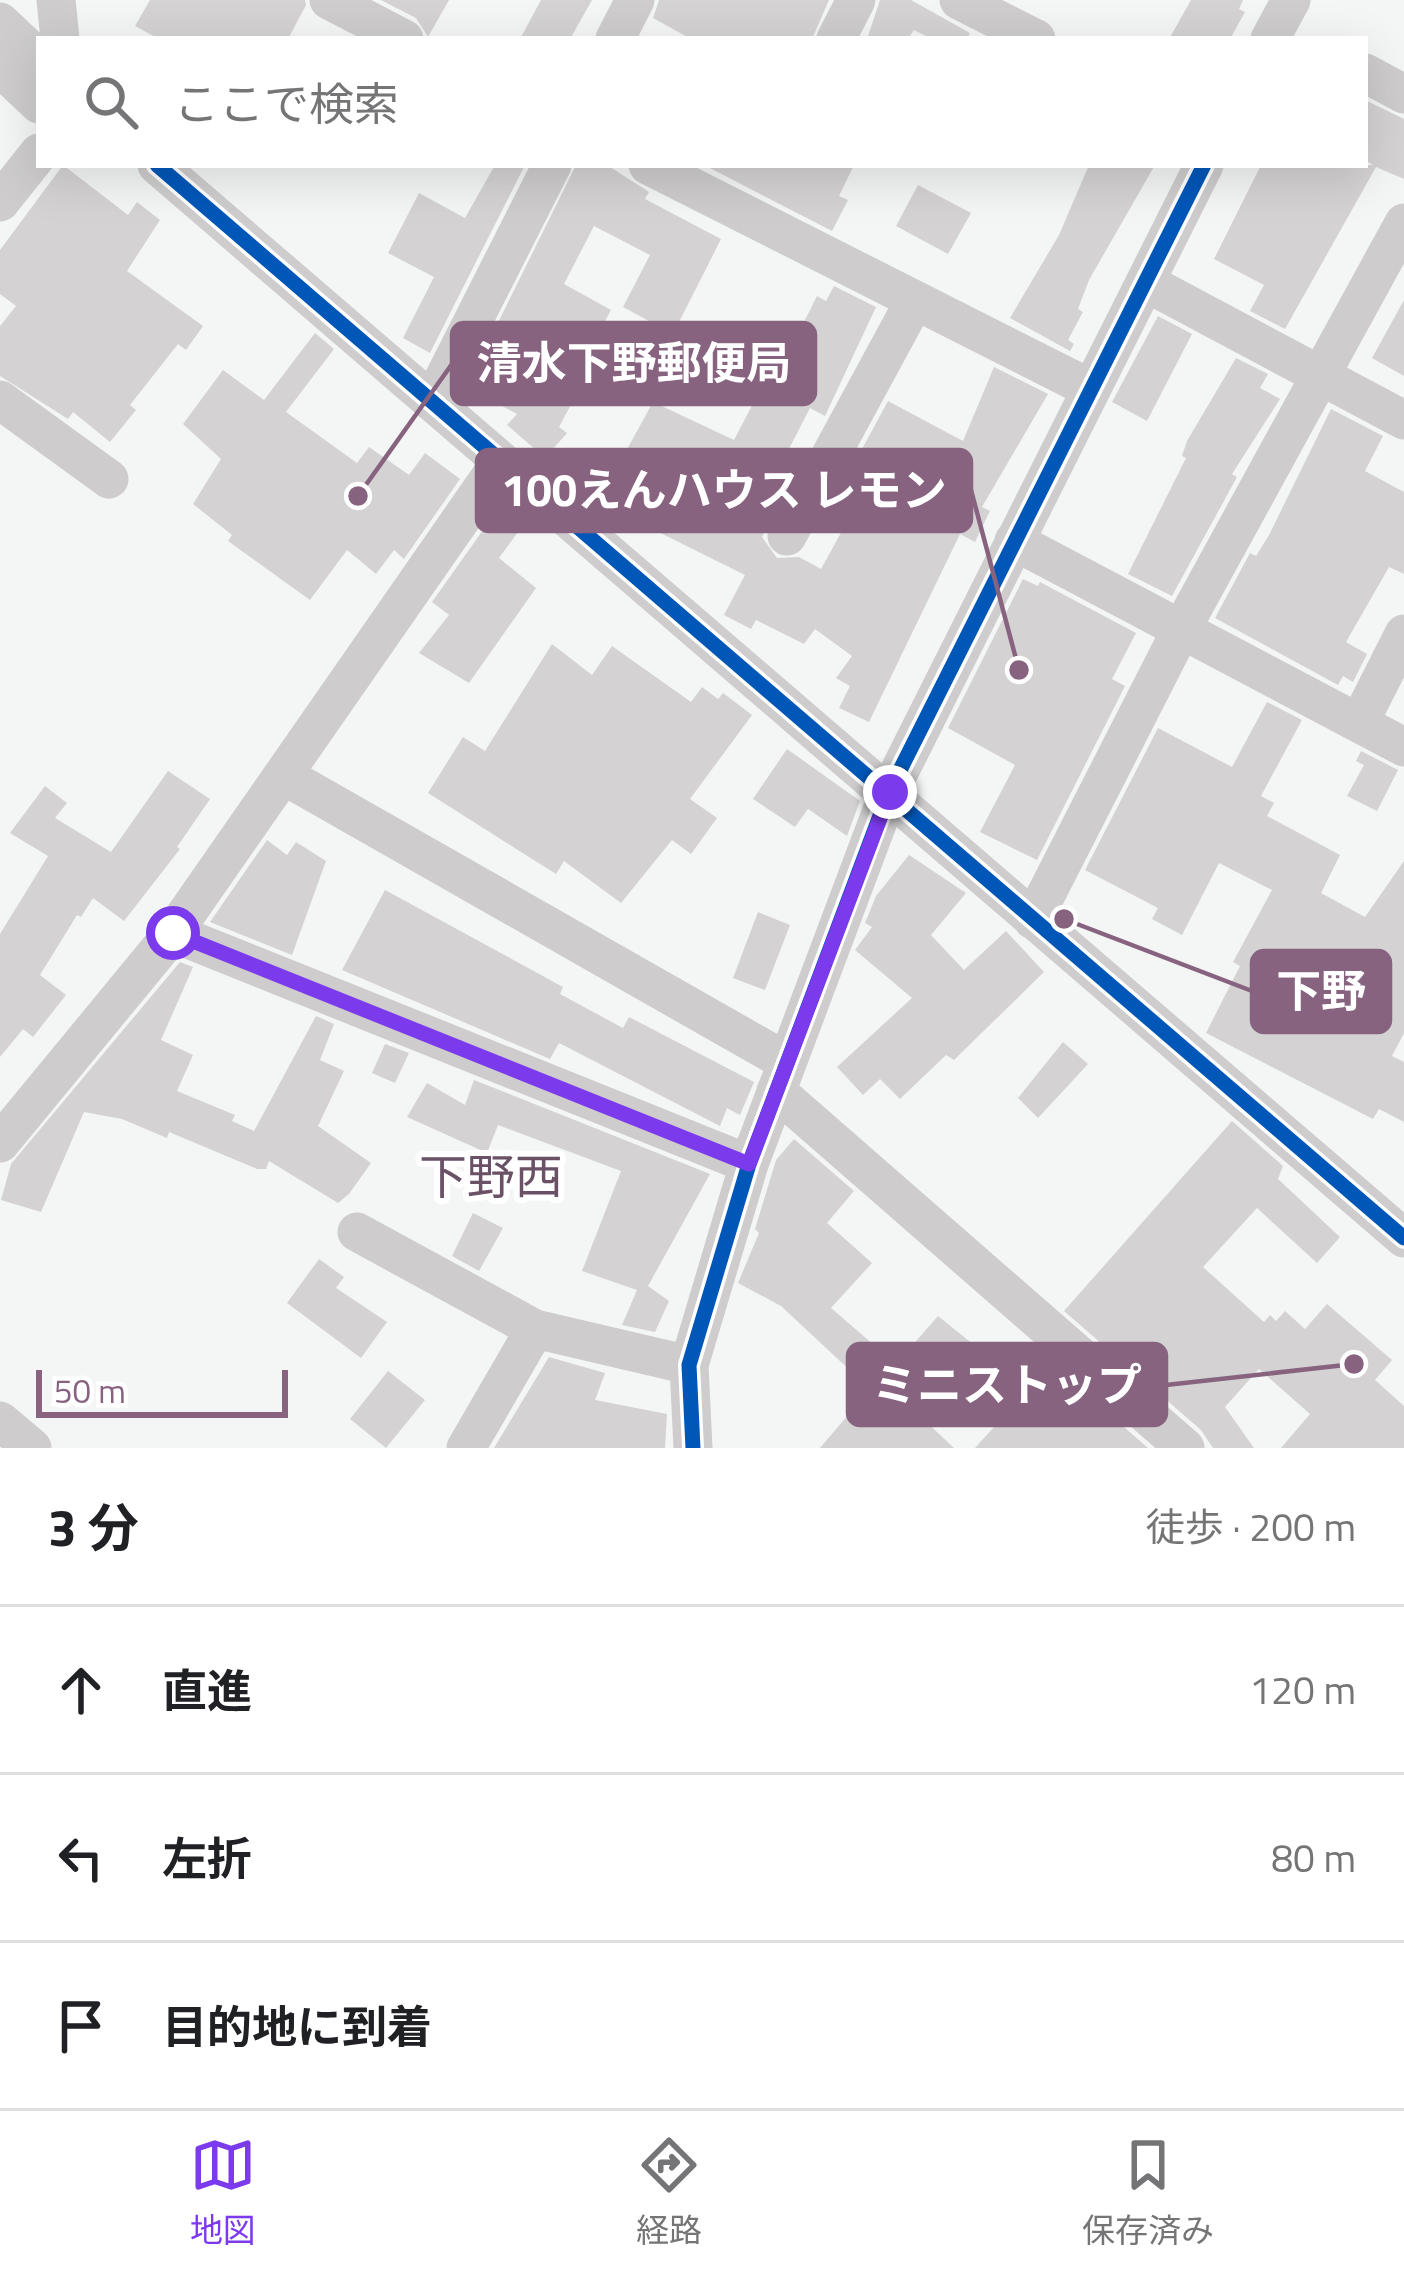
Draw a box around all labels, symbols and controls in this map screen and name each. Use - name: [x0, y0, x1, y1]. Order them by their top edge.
- search box: [36, 36, 1368, 168]
- icon: search: [78, 69, 144, 135]
- text: ここで検索: [174, 69, 399, 137]
- callout: 清水下野郵便局: [452, 323, 815, 404]
- text: 清水下野郵便局: [476, 328, 792, 396]
- callout: 100えんハウス レモン: [477, 450, 971, 531]
- text: 100えんハウス レモン: [501, 455, 947, 523]
- route end: [863, 765, 917, 819]
- route start: [146, 906, 200, 960]
- callout: 下野: [1252, 951, 1390, 1032]
- text: 下野: [1276, 956, 1366, 1024]
- district label: 下野西: [419, 1140, 563, 1213]
- callout: ミニストップ: [848, 1344, 1166, 1425]
- text: ミニストップ: [872, 1350, 1142, 1418]
- scale bar: [36, 1364, 288, 1417]
- text: 50 m: [54, 1366, 126, 1416]
- text: 3 分: [48, 1488, 139, 1566]
- text: 徒歩 · 200 m: [1146, 1497, 1356, 1556]
- text: 直進: [162, 1656, 252, 1724]
- icon: ahead: [48, 1657, 114, 1723]
- text: 120 m: [1249, 1660, 1356, 1719]
- text: 左折: [162, 1824, 252, 1892]
- icon: left: [48, 1825, 114, 1891]
- text: 80 m: [1271, 1828, 1356, 1887]
- text: 目的地に到着: [162, 1992, 432, 2060]
- icon: arrive: [48, 1993, 114, 2059]
- tab: 地図: [190, 2132, 256, 2255]
- tab: 経路: [636, 2132, 702, 2255]
- tab: 保存済み: [1082, 2132, 1214, 2255]

